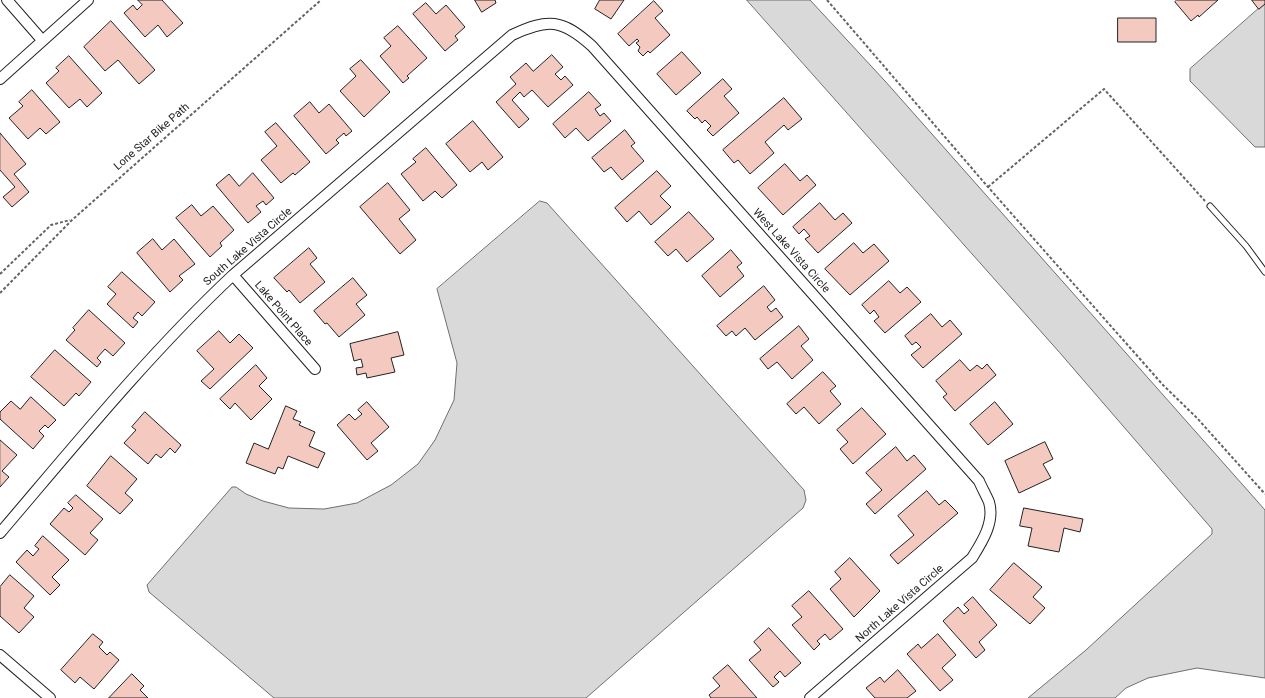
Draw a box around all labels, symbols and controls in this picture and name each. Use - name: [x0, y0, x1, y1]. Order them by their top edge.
- street label: Lone Star Bike Path: [112, 101, 192, 173]
- street label: South Lake Vista Circle: [201, 205, 295, 289]
- street label: West Lake Vista Circle: [750, 206, 832, 296]
- street label: Lake Point Place: [251, 279, 315, 349]
- street label: North Lake Vista Circle: [853, 562, 947, 646]

